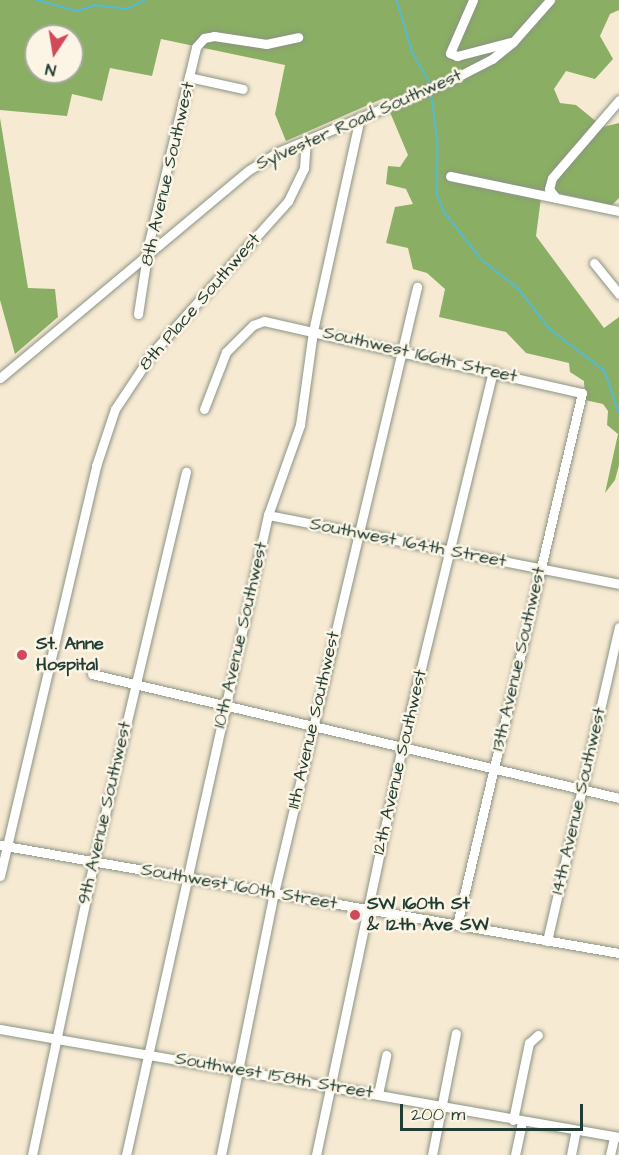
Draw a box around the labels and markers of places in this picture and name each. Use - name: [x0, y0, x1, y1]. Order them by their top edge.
- place label: St. Anne Hospital: [36, 634, 104, 676]
- marker: St. Anne Hospital: [13, 646, 31, 664]
- place label: SW 160th St & 12th Ave SW: [367, 894, 489, 936]
- marker: SW 160th St & 12th Ave SW: [348, 908, 362, 922]

